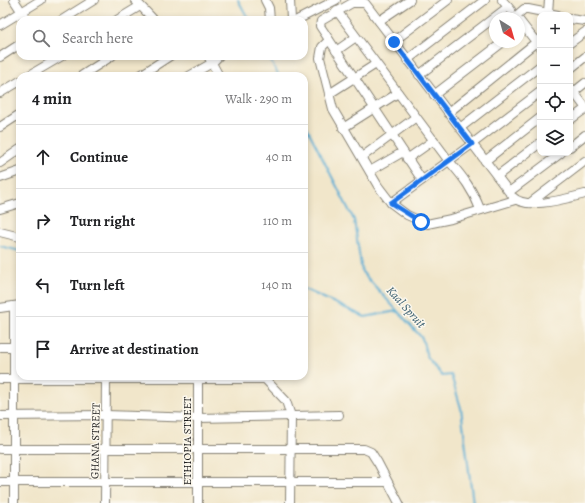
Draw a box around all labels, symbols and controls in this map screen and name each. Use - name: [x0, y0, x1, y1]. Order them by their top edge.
- north arrow: [489, 12, 525, 48]
- map controls: [537, 12, 573, 156]
- button: +: [537, 12, 573, 48]
- search box: [16, 16, 308, 60]
- icon: search: [30, 27, 52, 49]
- text: Search here: [62, 28, 133, 48]
- route end: [385, 33, 403, 51]
- button: −: [537, 48, 573, 84]
- button: locate: [537, 84, 573, 120]
- text: 4 min: [32, 87, 72, 110]
- text: Walk · 290 m: [225, 90, 292, 107]
- button: layers: [537, 120, 573, 156]
- icon: ahead: [32, 146, 54, 168]
- text: Continue: [70, 147, 128, 167]
- text: 40 m: [266, 148, 292, 165]
- icon: right: [32, 210, 54, 232]
- text: Turn right: [70, 211, 135, 231]
- text: 110 m: [263, 212, 292, 229]
- route start: [412, 213, 430, 231]
- icon: left: [32, 274, 54, 296]
- text: Turn left: [70, 275, 125, 295]
- text: 140 m: [261, 276, 292, 293]
- water label: Kaal Spruit: [383, 283, 429, 332]
- icon: arrive: [32, 338, 54, 360]
- text: Arrive at destination: [70, 339, 199, 359]
- street label: ETHIOPIA STREET: [180, 397, 195, 485]
- street label: GHANA STREET: [87, 403, 104, 479]

